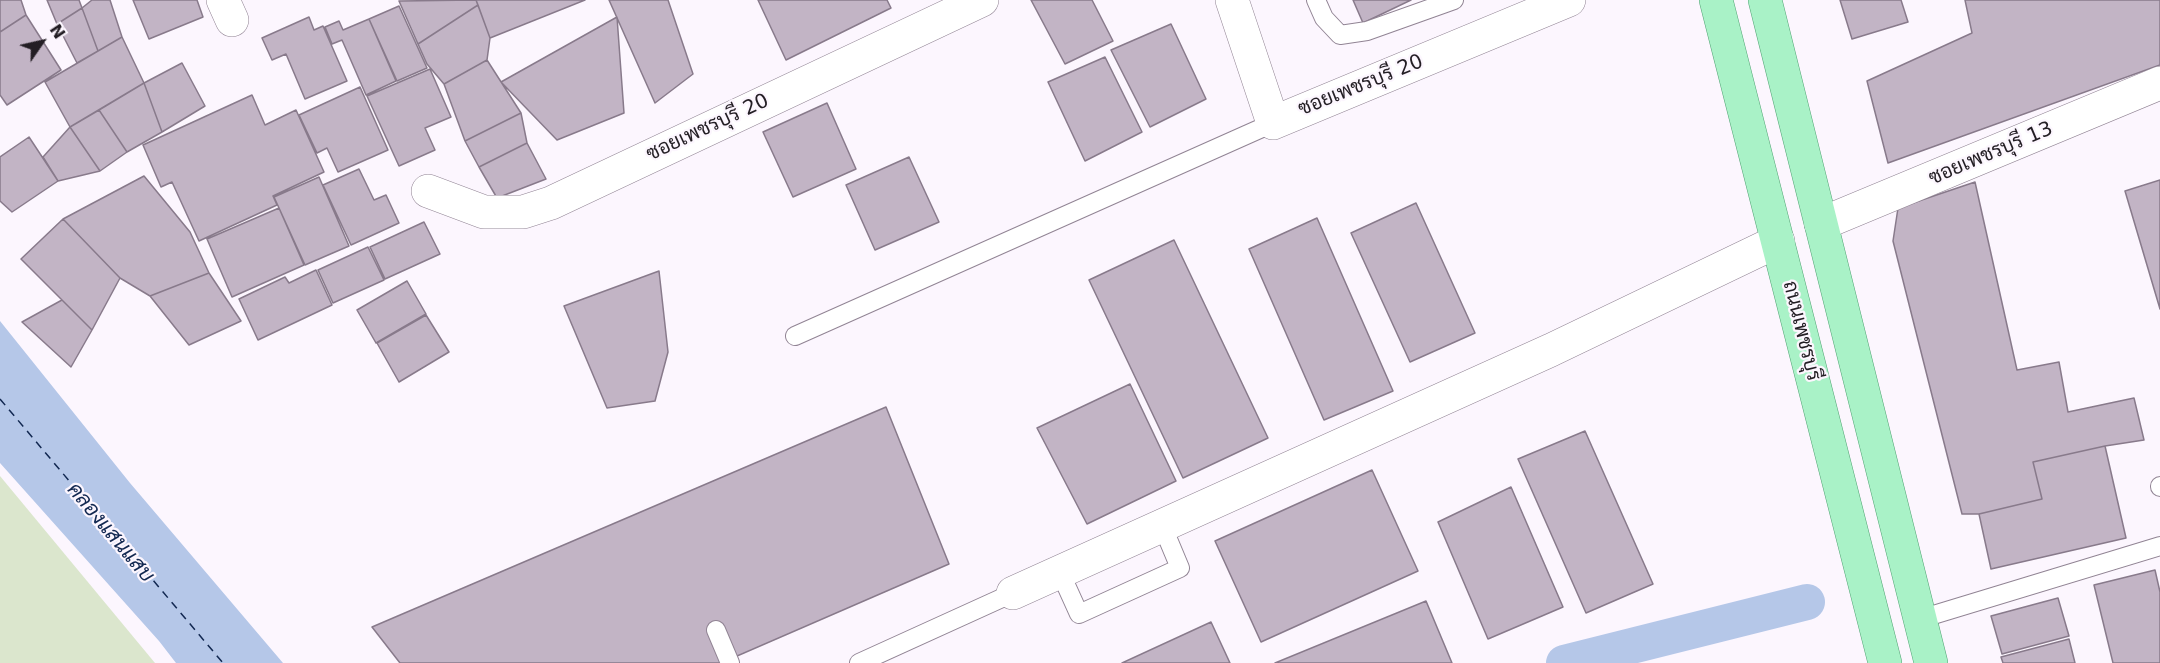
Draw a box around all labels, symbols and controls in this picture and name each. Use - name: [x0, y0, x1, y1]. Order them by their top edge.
- north arrow: [12, 12, 72, 72]
- text: N: [46, 21, 69, 43]
- street label: ซอยเพชรบุรี 20: [1295, 50, 1427, 122]
- street label: ซอยเพชรบุรี 20: [643, 89, 773, 167]
- street label: ซอยเพชรบุรี 13: [1925, 117, 2057, 191]
- street label: ถนนเพชรบุรี: [1777, 279, 1825, 383]
- water label: คลองแสนแสบ: [61, 478, 159, 588]

